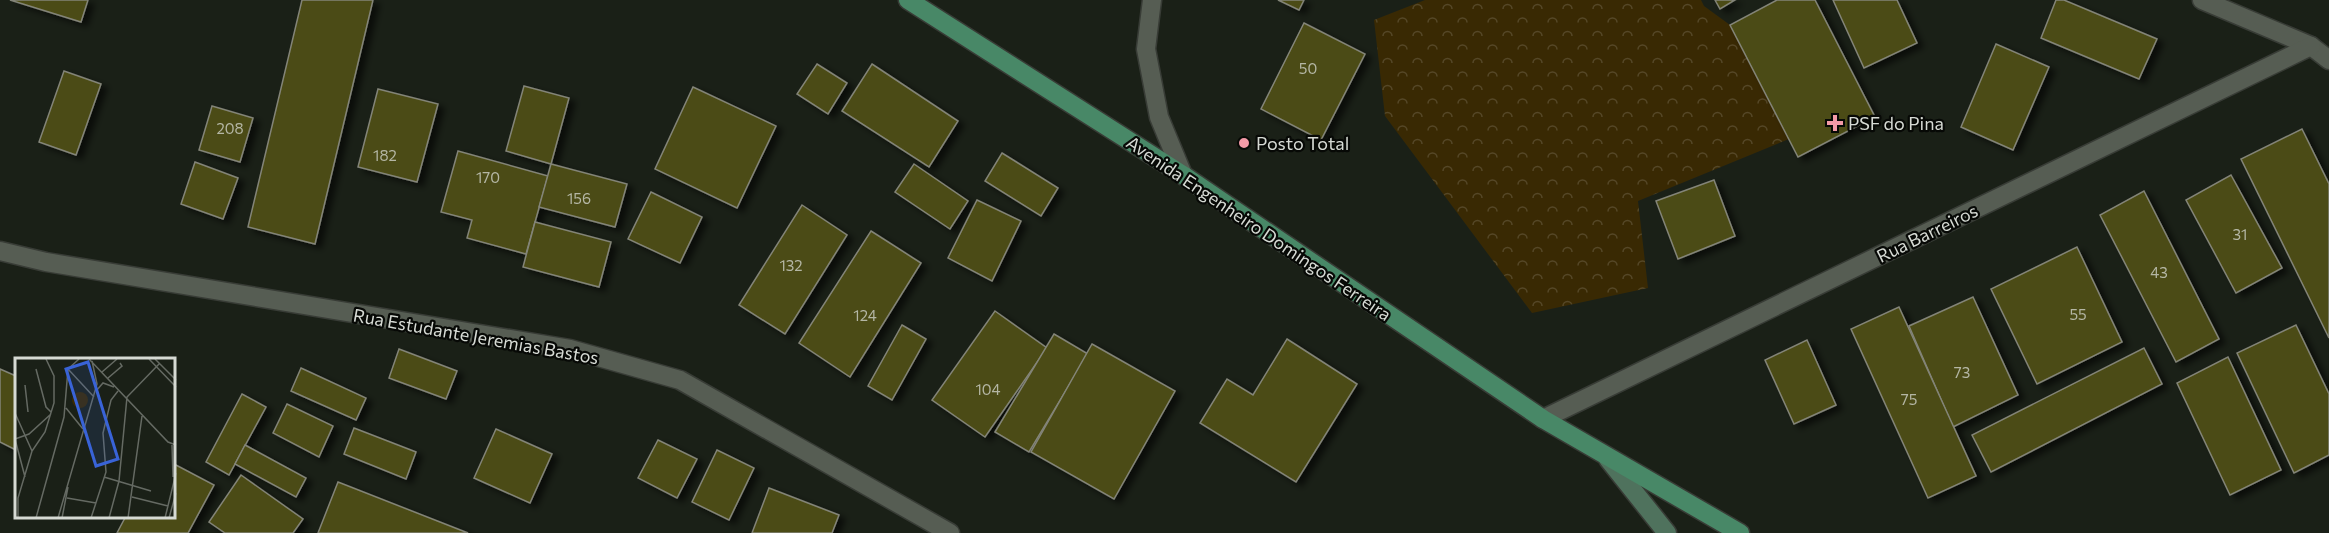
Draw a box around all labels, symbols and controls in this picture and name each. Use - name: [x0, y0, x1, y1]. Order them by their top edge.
- house number: 50: [1299, 59, 1317, 77]
- place label: PSF do Pina: [1848, 112, 1944, 134]
- marker: PSF do Pina: [1826, 114, 1844, 132]
- house number: 208: [216, 119, 244, 137]
- street label: Avenida Engenheiro Domingos Ferreira: [1122, 131, 1396, 325]
- place label: Posto Total: [1256, 132, 1349, 154]
- marker: Posto Total: [1237, 136, 1251, 150]
- house number: 182: [373, 146, 397, 164]
- house number: 170: [476, 168, 500, 186]
- house number: 156: [567, 189, 591, 207]
- street label: Rua Barreiros: [1873, 199, 1981, 267]
- house number: 31: [2233, 225, 2247, 243]
- house number: 132: [779, 256, 803, 274]
- house number: 43: [2150, 263, 2168, 281]
- street label: Rua Estudante Jeremias Bastos: [351, 304, 601, 368]
- house number: 55: [2069, 305, 2087, 323]
- house number: 124: [853, 306, 877, 324]
- inset map: [15, 358, 176, 518]
- house number: 73: [1954, 363, 1970, 381]
- house number: 104: [975, 380, 1001, 398]
- house number: 75: [1901, 390, 1917, 408]

